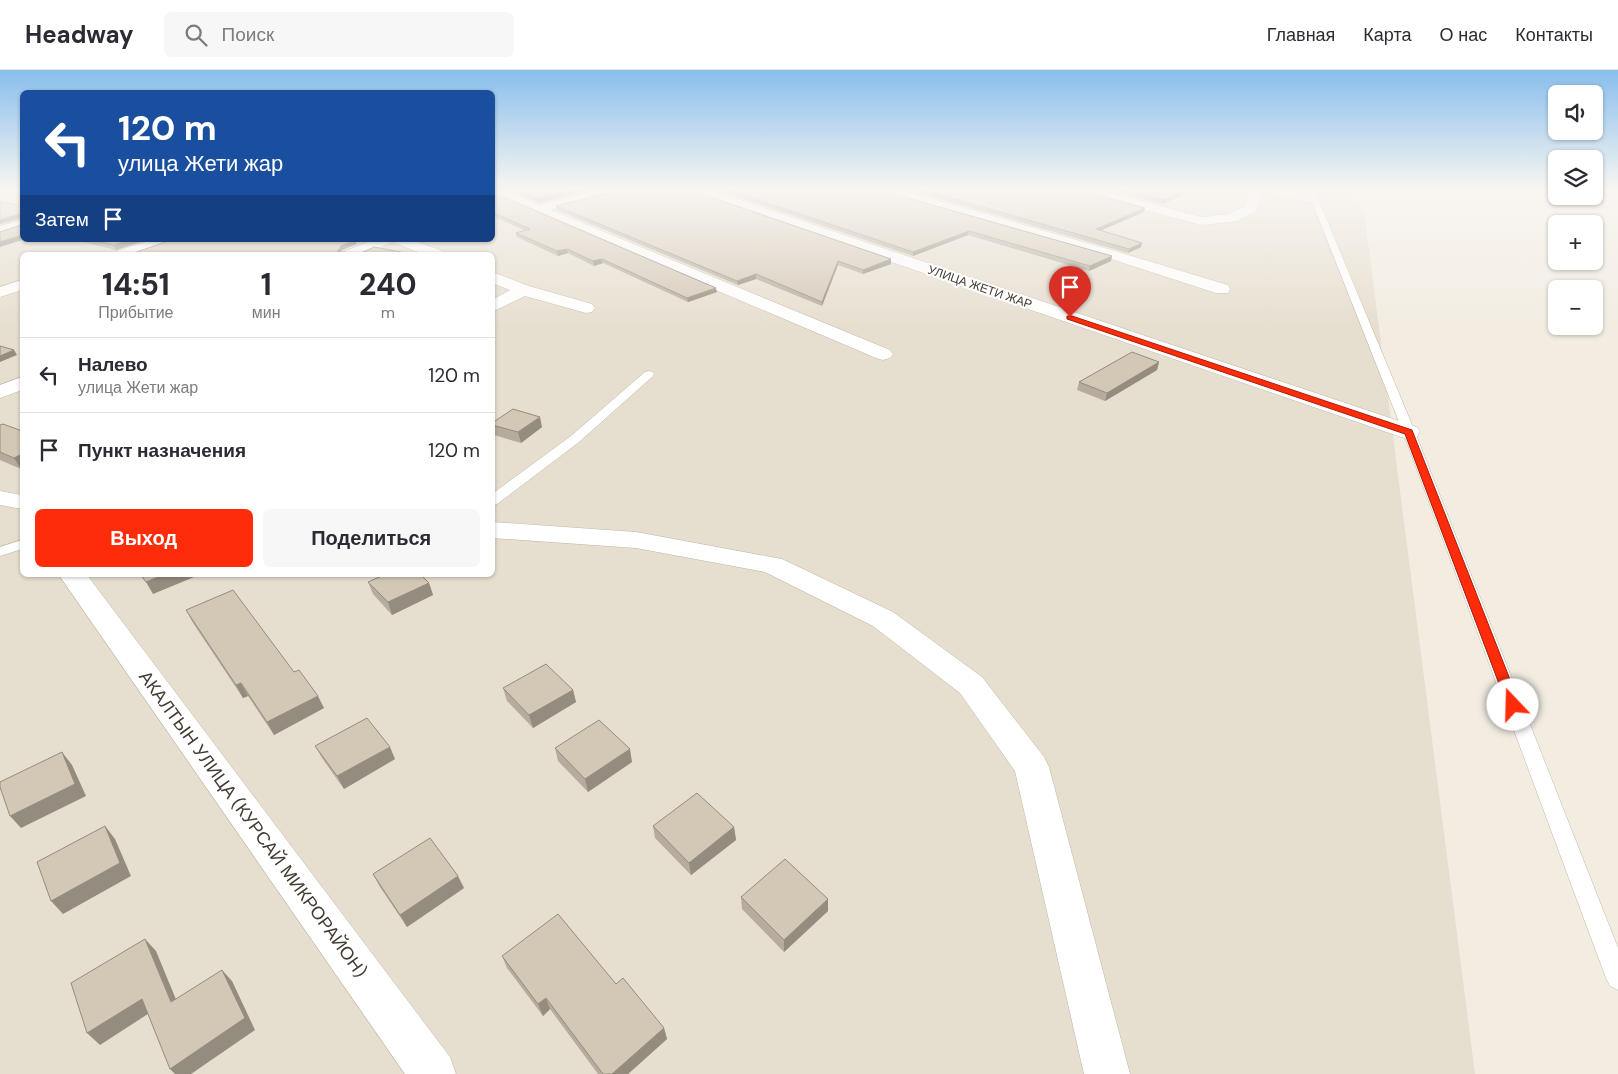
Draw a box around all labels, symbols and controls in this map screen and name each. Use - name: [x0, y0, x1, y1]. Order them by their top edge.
- search box: [164, 12, 514, 57]
- text: Headway: [25, 19, 134, 50]
- icon: search: [182, 21, 210, 49]
- text: Поиск: [222, 22, 274, 47]
- text: Главная: [1267, 23, 1335, 47]
- text: Карта: [1363, 23, 1412, 47]
- text: О нас: [1440, 23, 1487, 47]
- text: Контакты: [1515, 23, 1593, 47]
- map controls: [1548, 85, 1603, 335]
- button: sound: [1548, 85, 1603, 140]
- text: 120 m: [118, 105, 217, 151]
- icon: left: [35, 110, 100, 175]
- text: улица Жети жар: [118, 149, 283, 178]
- button: layers: [1548, 150, 1603, 205]
- icon: arrive: [99, 205, 127, 233]
- text: Затем: [35, 207, 89, 232]
- button: +: [1548, 215, 1603, 270]
- street label: УЛИЦА ЖЕТИ ЖАР: [926, 262, 1034, 312]
- text: 14:51: [102, 265, 170, 304]
- text: 1: [261, 265, 272, 304]
- text: 240: [359, 265, 417, 304]
- pin: [1049, 266, 1091, 317]
- icon: arrive: [1056, 273, 1084, 301]
- button: −: [1548, 280, 1603, 335]
- text: Прибытие: [98, 302, 174, 323]
- text: мин: [252, 302, 281, 323]
- text: m: [381, 302, 395, 323]
- text: Налево: [78, 352, 148, 377]
- icon: left: [35, 361, 63, 389]
- text: 120 m: [428, 363, 480, 388]
- text: улица Жети жар: [78, 377, 198, 398]
- icon: arrive: [35, 436, 63, 464]
- text: Пункт назначения: [78, 438, 246, 463]
- text: 120 m: [428, 438, 480, 463]
- button: Выход: [35, 509, 253, 567]
- button: Поделиться: [263, 509, 480, 567]
- street label: АКАЛТЫН УЛИЦА (КУРСАЙ МИКРОРАЙОН): [133, 666, 373, 982]
- position arrow: [1486, 678, 1538, 730]

